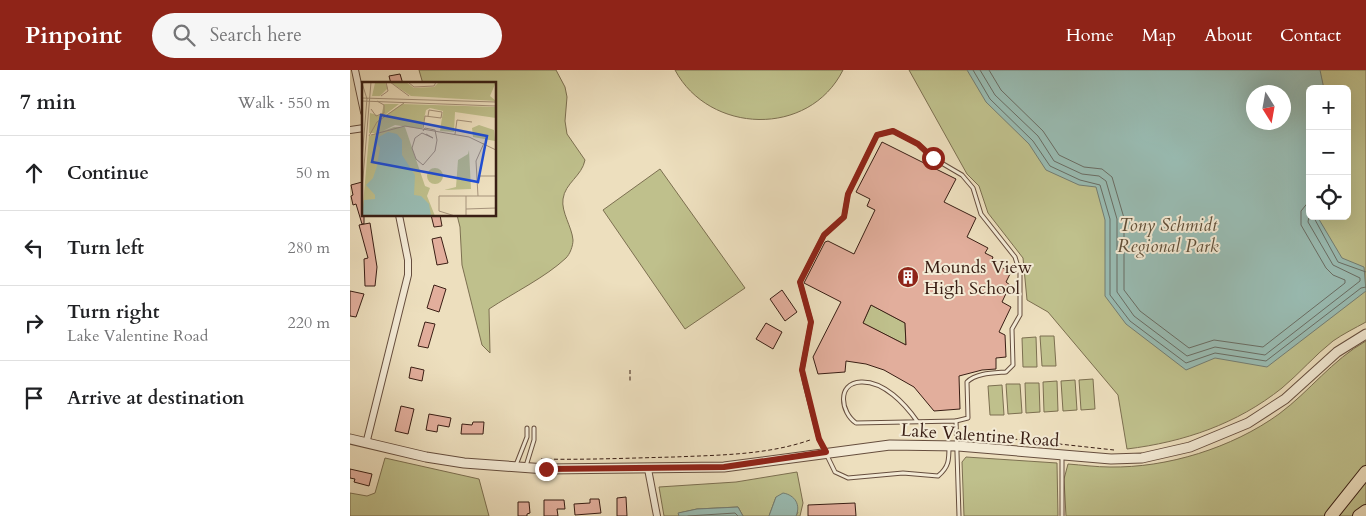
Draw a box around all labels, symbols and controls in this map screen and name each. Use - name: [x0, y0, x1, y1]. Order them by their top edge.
- search box: [152, 13, 502, 58]
- text: Pinpoint: [25, 19, 122, 52]
- icon: search: [170, 21, 198, 49]
- text: Search here: [210, 22, 302, 48]
- text: Home: [1066, 23, 1114, 48]
- text: Map: [1142, 23, 1176, 48]
- text: About: [1204, 23, 1252, 48]
- text: Contact: [1280, 23, 1341, 48]
- inset map: [362, 82, 496, 216]
- north arrow: [1246, 85, 1291, 130]
- map controls: [1306, 85, 1351, 220]
- button: +: [1306, 85, 1351, 130]
- text: 7 min: [20, 88, 76, 117]
- text: Walk · 550 m: [238, 92, 330, 114]
- button: −: [1306, 130, 1351, 175]
- route start: [922, 147, 945, 170]
- icon: ahead: [20, 159, 48, 187]
- text: Continue: [67, 160, 149, 186]
- text: 50 m: [296, 162, 330, 184]
- button: locate: [1306, 175, 1351, 220]
- park label: Tony Schmidt Regional Park: [1117, 213, 1219, 259]
- icon: left: [20, 234, 48, 262]
- text: Turn left: [67, 235, 144, 261]
- text: 280 m: [288, 237, 330, 259]
- place label: Mounds View High School: [924, 255, 1033, 301]
- building icon: Mounds View High School: [896, 265, 920, 289]
- text: Turn right: [67, 299, 159, 325]
- icon: right: [20, 309, 48, 337]
- text: 220 m: [288, 312, 330, 334]
- text: Lake Valentine Road: [67, 325, 208, 347]
- icon: arrive: [20, 384, 48, 412]
- text: Arrive at destination: [67, 385, 244, 411]
- street label: Lake Valentine Road: [900, 417, 1060, 454]
- route end: [535, 458, 558, 481]

